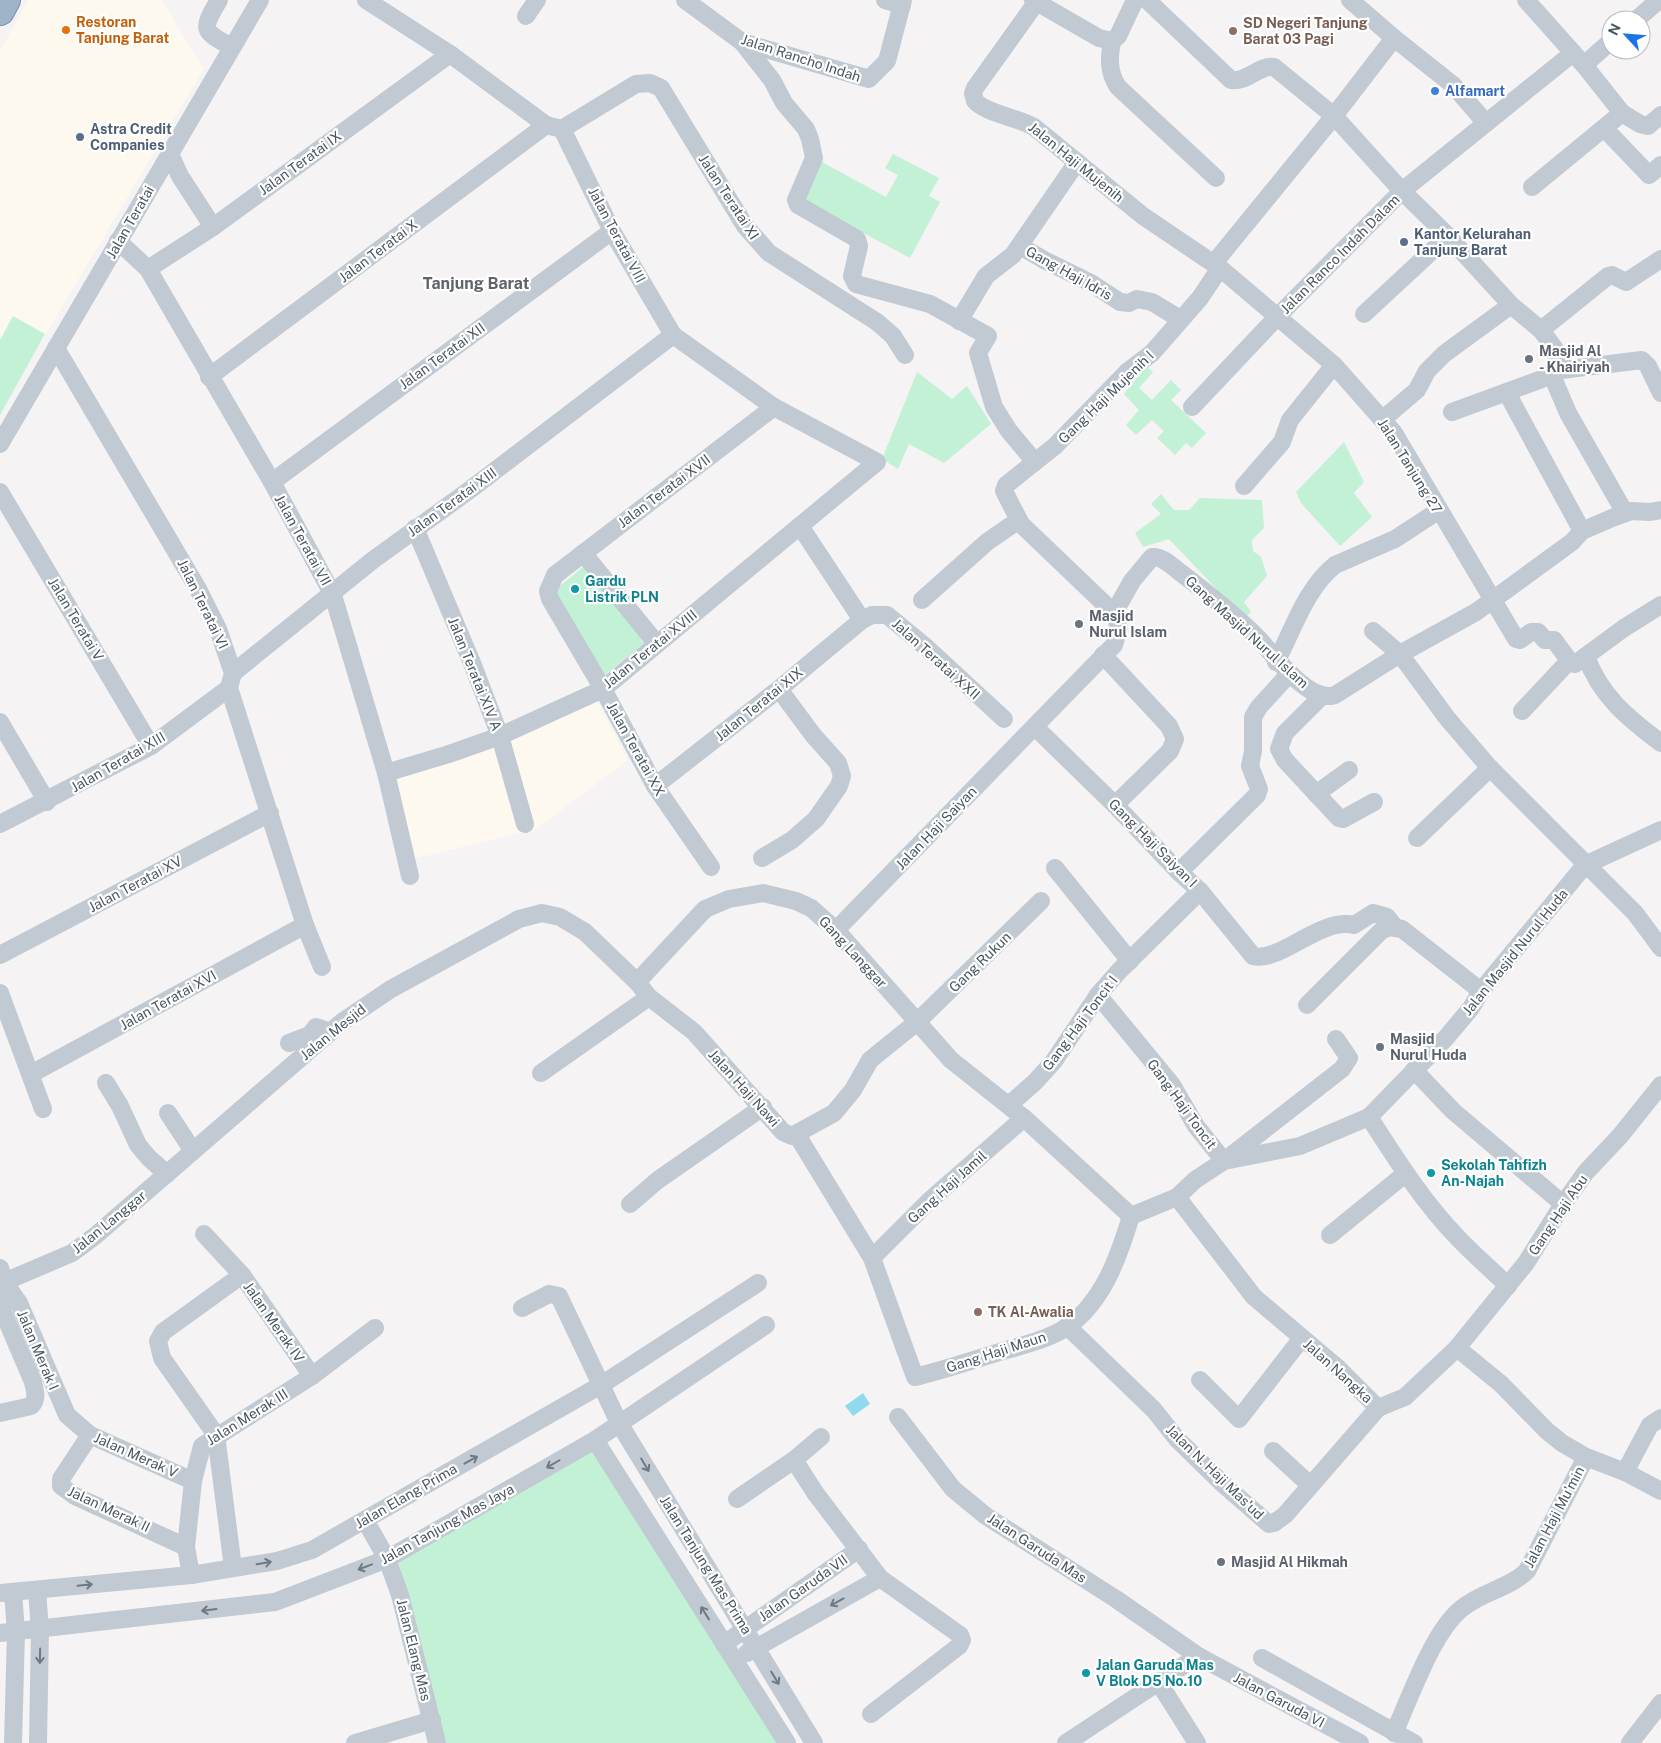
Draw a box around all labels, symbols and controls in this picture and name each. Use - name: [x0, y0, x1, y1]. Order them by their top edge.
- north arrow: [1601, 10, 1651, 60]
- place label: Restoran Tanjung Barat: [76, 14, 169, 46]
- place label: SD Negeri Tanjung Barat 03 Pagi: [1243, 15, 1368, 47]
- text: N: [1605, 21, 1624, 38]
- marker: Restoran Tanjung Barat: [60, 24, 72, 36]
- marker: SD Negeri Tanjung Barat 03 Pagi: [1227, 25, 1239, 37]
- street label: Jalan Rancho Indah: [739, 31, 863, 85]
- place label: Alfamart: [1445, 83, 1505, 99]
- marker: Alfamart: [1429, 85, 1441, 97]
- street label: Jalan Haji Mujenih: [1025, 119, 1127, 205]
- place label: Astra Credit Companies: [90, 121, 172, 153]
- street label: Jalan Teratai IX: [256, 127, 345, 198]
- marker: Astra Credit Companies: [74, 131, 86, 143]
- street label: Jalan Teratai XI: [696, 152, 762, 242]
- street label: Jalan Teratai: [103, 183, 157, 261]
- street label: Jalan Teratai VIII: [585, 185, 649, 285]
- street label: Jalan Ranco Indah Dalam: [1277, 191, 1403, 317]
- street label: Jalan Teratai X: [336, 216, 421, 286]
- place label: Kantor Kelurahan Tanjung Barat: [1414, 226, 1531, 258]
- marker: Kantor Kelurahan Tanjung Barat: [1398, 236, 1410, 248]
- street label: Gang Haji Idris: [1023, 243, 1115, 303]
- district label: Tanjung Barat: [423, 274, 530, 293]
- street label: Jalan Teratai XII: [396, 320, 488, 392]
- place label: Masjid Al - Khairiyah: [1539, 343, 1610, 375]
- street label: Gang Haji Mujenih I: [1055, 347, 1157, 447]
- marker: Masjid Al - Khairiyah: [1523, 353, 1535, 365]
- street label: Jalan Tanjung 27: [1374, 416, 1446, 516]
- street label: Jalan Teratai XVII: [615, 451, 713, 531]
- street label: Jalan Teratai XIII: [404, 464, 500, 540]
- street label: Jalan Teratai VII: [271, 492, 335, 588]
- street label: Jalan Teratai VI: [174, 557, 232, 651]
- place label: Gardu Listrik PLN: [585, 573, 659, 605]
- street label: Gang Masjid Nurul Islam: [1182, 573, 1312, 691]
- street label: Jalan Teratai V: [45, 575, 107, 664]
- marker: Gardu Listrik PLN: [569, 583, 581, 595]
- street label: Jalan Teratai XVIII: [600, 606, 700, 692]
- place label: Masjid Nurul Islam: [1089, 608, 1167, 640]
- street label: Jalan Teratai XIV A: [445, 615, 505, 733]
- street label: Jalan Teratai XXII: [889, 615, 983, 703]
- marker: Masjid Nurul Islam: [1073, 618, 1085, 630]
- street label: Jalan Teratai XIX: [712, 664, 806, 744]
- street label: Jalan Teratai XX: [604, 699, 669, 799]
- street label: Jalan Teratai XIII: [68, 729, 168, 795]
- street label: Jalan Haji Saiyan: [892, 783, 980, 873]
- street label: Gang Haji Saiyan I: [1106, 796, 1200, 890]
- street label: Jalan Teratai XV: [86, 852, 185, 915]
- street label: Jalan Masjid Nurul Huda: [1459, 886, 1571, 1018]
- street label: Gang Langgar: [816, 913, 890, 991]
- street label: Gang Rukun: [946, 929, 1014, 995]
- street label: Jalan Teratai XVI: [117, 967, 219, 1033]
- street label: Gang Haji Toncit I: [1039, 973, 1121, 1073]
- street label: Jalan Mesjid: [297, 1001, 369, 1063]
- place label: Masjid Nurul Huda: [1390, 1031, 1467, 1063]
- marker: Masjid Nurul Huda: [1374, 1041, 1386, 1053]
- street label: Jalan Haji Nawi: [705, 1046, 783, 1130]
- street label: Gang Haji Toncit: [1144, 1056, 1220, 1152]
- street label: Gang Haji Jamil: [904, 1147, 990, 1227]
- place label: Sekolah Tahfizh An-Najah: [1441, 1157, 1547, 1189]
- marker: Sekolah Tahfizh An-Najah: [1425, 1167, 1437, 1179]
- street label: Gang Haji Abu: [1525, 1172, 1591, 1258]
- street label: Jalan Langgar: [69, 1187, 149, 1257]
- street label: Jalan Merak IV: [240, 1279, 308, 1366]
- place label: TK Al-Awalia: [988, 1304, 1074, 1320]
- marker: TK Al-Awalia: [972, 1306, 984, 1318]
- street label: Jalan Merak I: [14, 1308, 62, 1392]
- street label: Gang Haji Maun: [944, 1328, 1048, 1376]
- street label: Jalan Nangka: [1300, 1336, 1376, 1406]
- street label: Jalan Merak III: [203, 1386, 291, 1448]
- street label: Jalan N. Haji Mas'ud: [1163, 1421, 1267, 1523]
- street label: Jalan Merak V: [92, 1429, 181, 1481]
- one-way arrow: [463, 1455, 478, 1465]
- one-way arrow: [640, 1458, 650, 1472]
- street label: Jalan Elang Prima: [352, 1460, 460, 1532]
- one-way arrow: [546, 1460, 561, 1469]
- street label: Jalan Haji Mu'min: [1520, 1464, 1588, 1570]
- street label: Jalan Tanjung Mas Jaya: [377, 1481, 517, 1567]
- street label: Jalan Merak II: [65, 1483, 153, 1535]
- street label: Jalan Tanjung Mas Prima: [657, 1493, 755, 1637]
- street label: Jalan Garuda Mas: [985, 1510, 1089, 1586]
- street label: Jalan Garuda VII: [756, 1551, 850, 1625]
- place label: Masjid Al Hikmah: [1231, 1554, 1348, 1570]
- marker: Masjid Al Hikmah: [1215, 1556, 1227, 1568]
- one-way arrow: [256, 1558, 272, 1568]
- one-way arrow: [357, 1563, 373, 1572]
- one-way arrow: [77, 1580, 93, 1590]
- street label: Jalan Elang Mas: [394, 1597, 434, 1703]
- one-way arrow: [830, 1598, 845, 1607]
- one-way arrow: [201, 1605, 217, 1615]
- one-way arrow: [699, 1607, 709, 1621]
- one-way arrow: [35, 1647, 45, 1663]
- place label: Jalan Garuda Mas V Blok D5 No.10: [1096, 1657, 1214, 1689]
- marker: Jalan Garuda Mas V Blok D5 No.10: [1080, 1667, 1092, 1679]
- street label: Jalan Garuda VI: [1231, 1669, 1327, 1731]
- one-way arrow: [771, 1671, 781, 1685]

